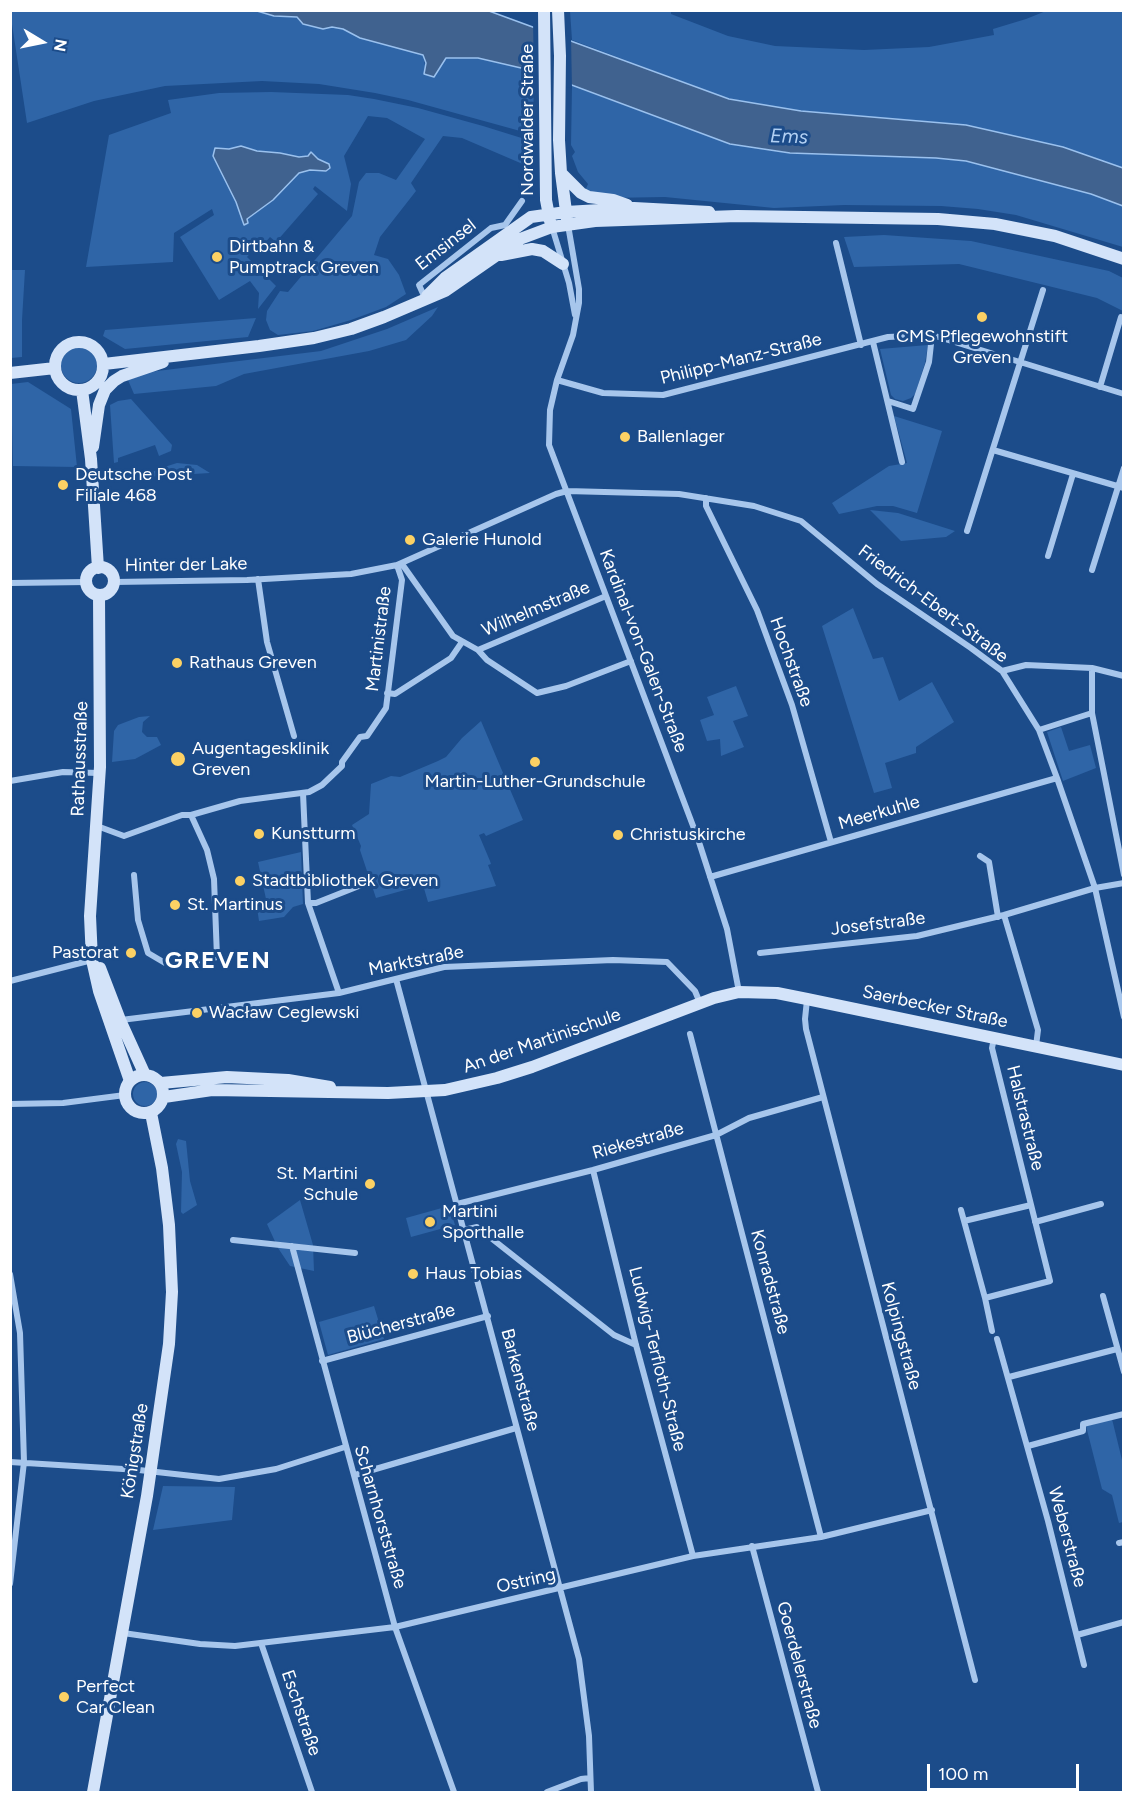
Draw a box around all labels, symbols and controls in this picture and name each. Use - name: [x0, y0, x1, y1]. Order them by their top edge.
- north arrow: [12, 12, 72, 72]
- text: N: [50, 37, 71, 53]
- street label: Nordwalder Straße: [517, 44, 539, 196]
- water label: Ems: [769, 124, 809, 150]
- street label: Emsinsel: [411, 215, 481, 275]
- place label: Dirtbahn & Pumptrack Greven: [229, 236, 379, 278]
- marker: Dirtbahn & Pumptrack Greven: [210, 250, 224, 264]
- marker: CMS Pflegewohnstift Greven: [975, 310, 989, 324]
- place label: CMS Pflegewohnstift Greven: [896, 326, 1068, 368]
- street label: Philipp-Manz-Straße: [658, 329, 824, 389]
- place label: Ballenlager: [637, 426, 725, 448]
- marker: Ballenlager: [618, 430, 632, 444]
- place label: Deutsche Post Filiale 468: [75, 464, 192, 506]
- marker: Deutsche Post Filiale 468: [56, 478, 70, 492]
- place label: Galerie Hunold: [422, 529, 542, 551]
- marker: Galerie Hunold: [403, 533, 417, 547]
- street label: Friedrich-Ebert-Straße: [854, 541, 1012, 667]
- street label: Kardinal-von-Galen-Straße: [594, 546, 692, 756]
- street label: Hinter der Lake: [124, 553, 248, 577]
- street label: Wilhelmstraße: [479, 577, 593, 641]
- street label: Martinistraße: [362, 585, 396, 693]
- street label: Hochstraße: [765, 614, 817, 710]
- place label: Rathaus Greven: [189, 652, 317, 674]
- marker: Rathaus Greven: [170, 656, 184, 670]
- street label: Rathausstraße: [67, 701, 93, 817]
- place label: Augentagesklinik Greven: [192, 738, 329, 780]
- marker: Augentagesklinik Greven: [169, 750, 187, 768]
- marker: Martin-Luther-Grundschule: [528, 755, 542, 769]
- place label: Martin-Luther-Grundschule: [424, 771, 646, 793]
- street label: Meerkuhle: [836, 791, 922, 835]
- place label: Kunstturm: [271, 823, 355, 845]
- place label: Christuskirche: [630, 824, 746, 846]
- marker: Kunstturm: [252, 827, 266, 841]
- marker: Christuskirche: [611, 828, 625, 842]
- place label: Stadtbibliothek Greven: [252, 870, 438, 892]
- marker: Stadtbibliothek Greven: [233, 874, 247, 888]
- place label: St. Martinus: [187, 894, 283, 916]
- marker: St. Martinus: [168, 898, 182, 912]
- street label: Josefstraße: [830, 907, 926, 941]
- street label: Marktstraße: [367, 941, 465, 981]
- place label: Pastorat: [52, 942, 119, 964]
- marker: Pastorat: [124, 946, 138, 960]
- district label: GREVEN: [165, 947, 271, 975]
- street label: Saerbecker Straße: [860, 981, 1010, 1033]
- place label: Wacław Ceglewski: [209, 1002, 359, 1024]
- street label: An der Martinischule: [460, 1004, 624, 1078]
- marker: Wacław Ceglewski: [190, 1006, 204, 1020]
- street label: Halstrastraße: [1002, 1063, 1048, 1173]
- street label: Riekestraße: [590, 1118, 686, 1164]
- place label: St. Martini Schule: [276, 1163, 358, 1206]
- marker: St. Martini Schule: [363, 1177, 377, 1191]
- place label: Martini Sporthalle: [442, 1201, 524, 1244]
- marker: Martini Sporthalle: [423, 1215, 437, 1229]
- street label: Konradstraße: [746, 1227, 794, 1337]
- place label: Haus Tobias: [425, 1263, 522, 1285]
- street label: Ludwig-Terfloth-Straße: [624, 1264, 690, 1454]
- marker: Haus Tobias: [406, 1267, 420, 1281]
- street label: Kolpingstraße: [876, 1280, 926, 1392]
- street label: Blücherstraße: [345, 1299, 457, 1349]
- street label: Barkenstraße: [496, 1326, 544, 1434]
- street label: Königstraße: [117, 1402, 153, 1500]
- street label: Scharnhorststraße: [349, 1443, 411, 1591]
- street label: Weberstraße: [1043, 1484, 1091, 1590]
- street label: Ostring: [494, 1564, 558, 1598]
- street label: Goerdelerstraße: [772, 1599, 826, 1731]
- street label: Eschstraße: [276, 1667, 326, 1759]
- place label: Perfect Car Clean: [76, 1676, 155, 1718]
- marker: Perfect Car Clean: [57, 1690, 71, 1704]
- scale bar: [930, 1752, 1082, 1790]
- text: 100 m: [938, 1763, 988, 1785]

